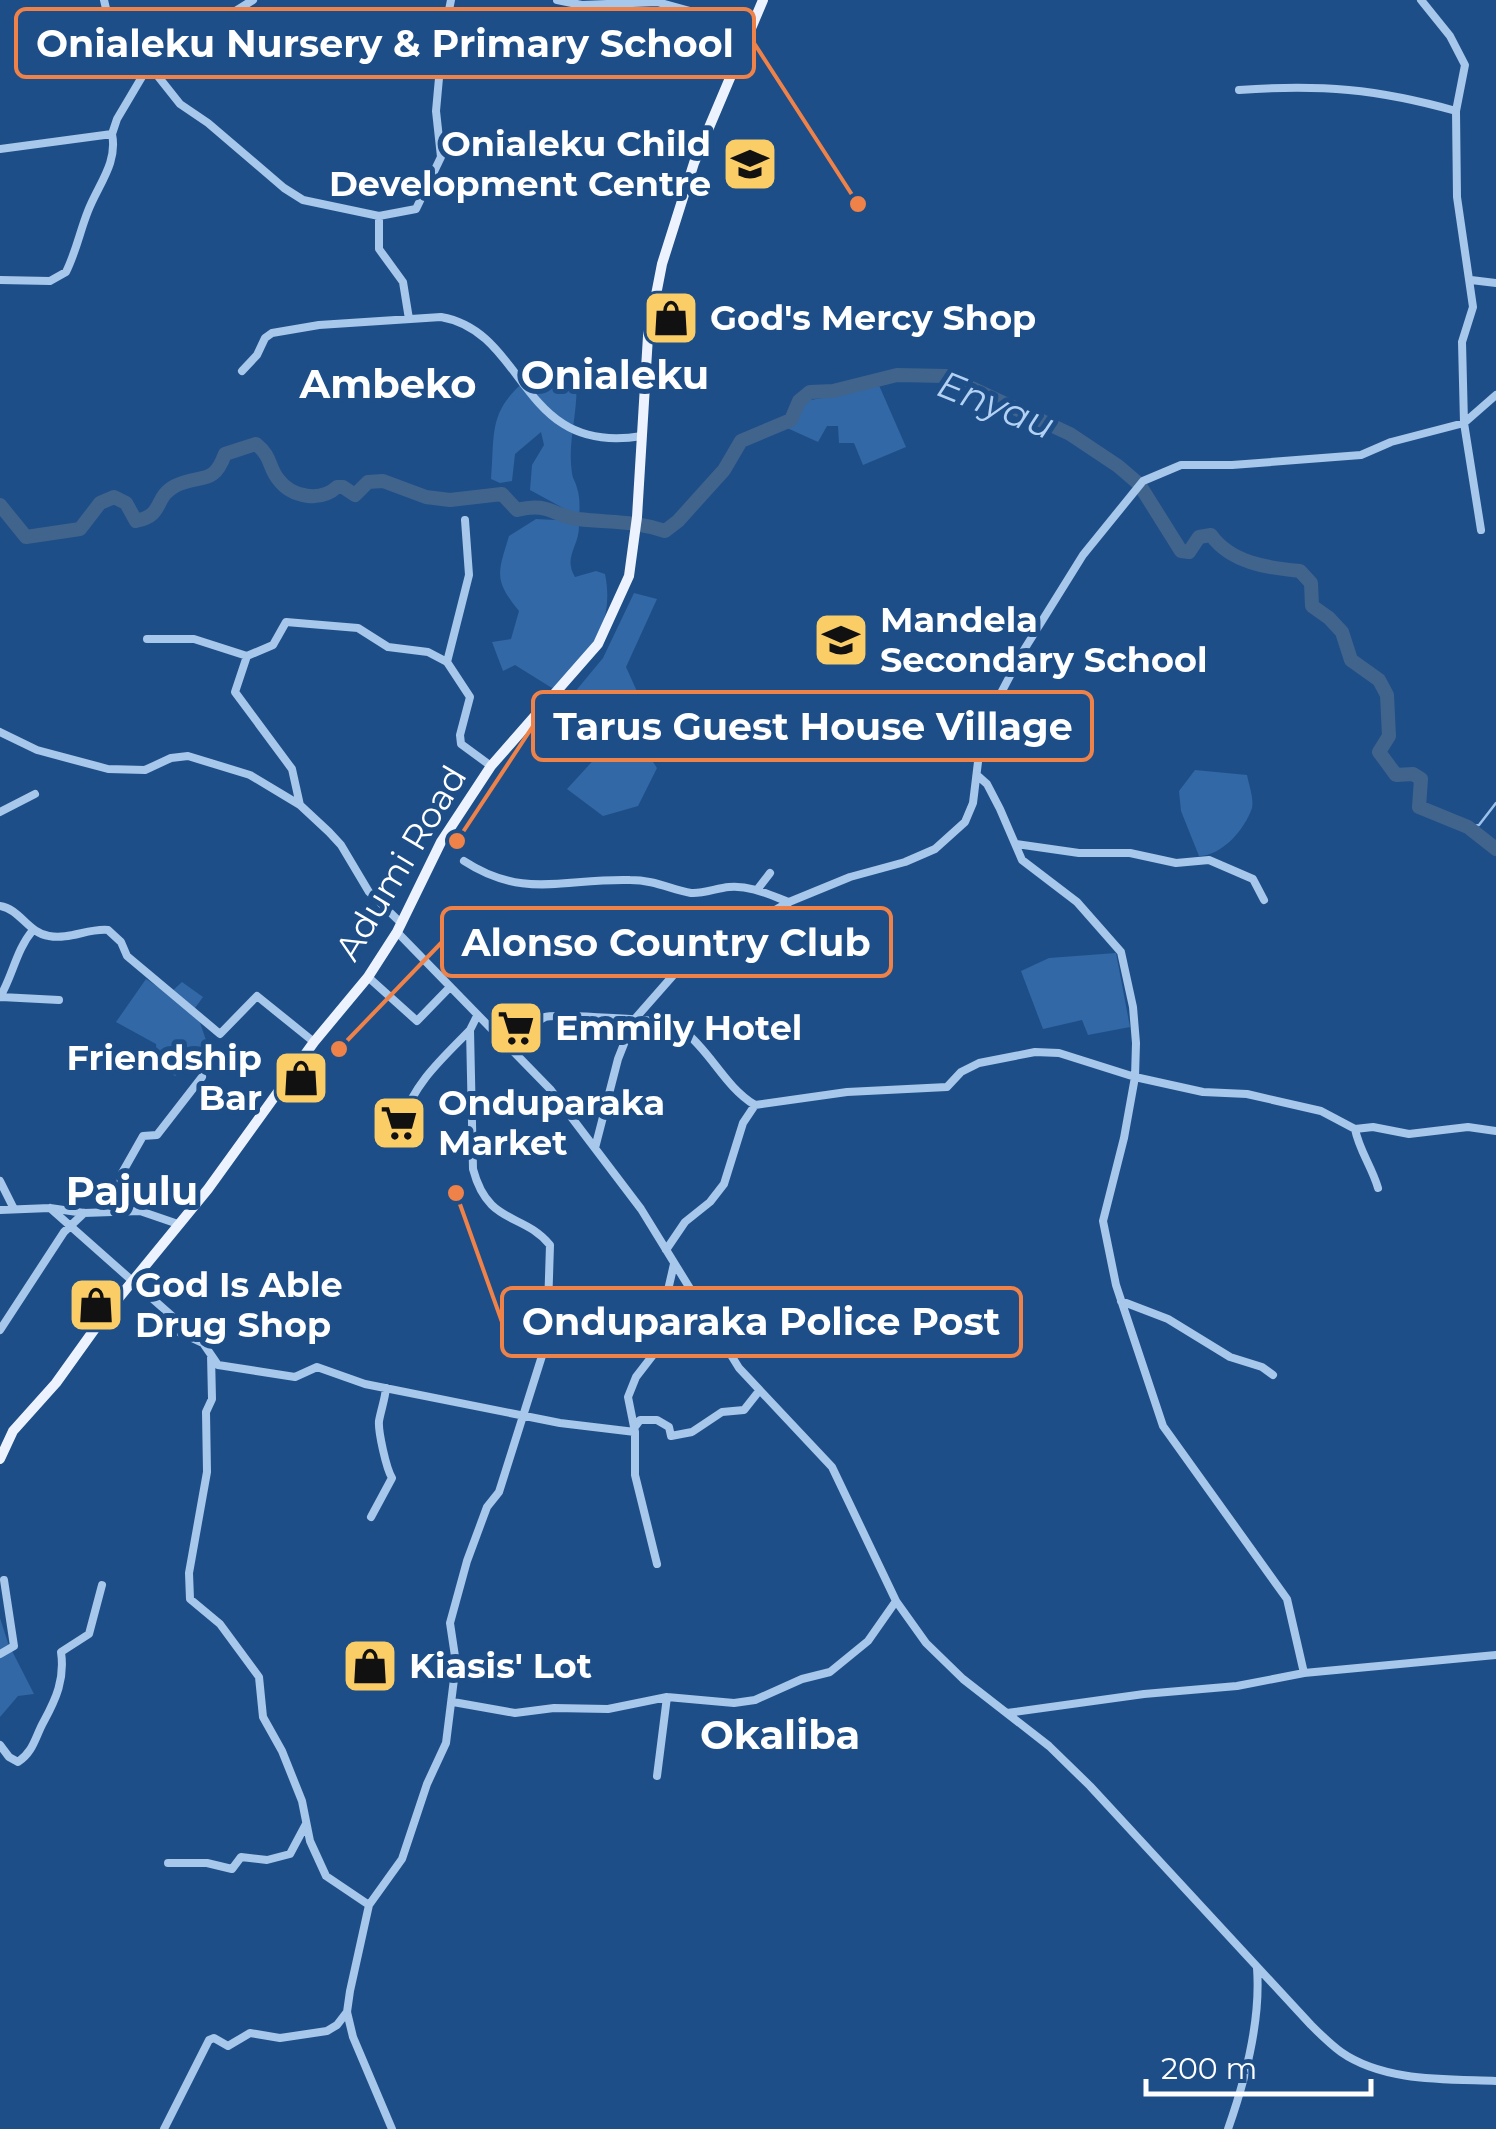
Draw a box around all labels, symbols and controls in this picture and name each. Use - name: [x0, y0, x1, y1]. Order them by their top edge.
- callout: Onialeku Nursery & Primary School: [16, 9, 754, 77]
- text: Onialeku Nursery & Primary School: [36, 20, 734, 67]
- place label: Onialeku Child Development Centre: [329, 122, 711, 205]
- school or university icon: Onialeku Child Development Centre: [720, 134, 780, 194]
- shop icon: God's Mercy Shop: [641, 288, 701, 348]
- place label: God's Mercy Shop: [710, 296, 1036, 339]
- district label: Onialeku: [521, 350, 709, 399]
- district label: Ambeko: [299, 359, 476, 408]
- water label: Enyau: [931, 360, 1061, 449]
- place label: Mandela Secondary School: [880, 598, 1207, 681]
- school or university icon: Mandela Secondary School: [811, 610, 871, 670]
- callout: Tarus Guest House Village: [533, 692, 1092, 760]
- text: Tarus Guest House Village: [553, 703, 1073, 750]
- street label: Adumi Road: [326, 758, 476, 968]
- callout: Alonso Country Club: [442, 908, 891, 976]
- text: Alonso Country Club: [460, 919, 871, 966]
- supermarket icon: Emmily Hotel: [486, 998, 546, 1058]
- place label: Emmily Hotel: [555, 1006, 802, 1049]
- place label: Friendship Bar: [66, 1036, 262, 1119]
- shop icon: Friendship Bar: [271, 1048, 331, 1108]
- place label: Onduparaka Market: [438, 1081, 665, 1164]
- supermarket icon: Onduparaka Market: [369, 1093, 429, 1153]
- district label: Pajulu: [66, 1166, 198, 1215]
- place label: God Is Able Drug Shop: [135, 1263, 343, 1346]
- shop icon: God Is Able Drug Shop: [66, 1275, 126, 1335]
- callout: Onduparaka Police Post: [502, 1288, 1021, 1356]
- text: Onduparaka Police Post: [522, 1298, 1000, 1345]
- shop icon: Kiasis' Lot: [340, 1636, 400, 1696]
- place label: Kiasis' Lot: [409, 1644, 592, 1687]
- district label: Okaliba: [700, 1710, 860, 1759]
- scale bar: [1146, 2034, 1371, 2096]
- text: 200 m: [1161, 2050, 1257, 2087]

